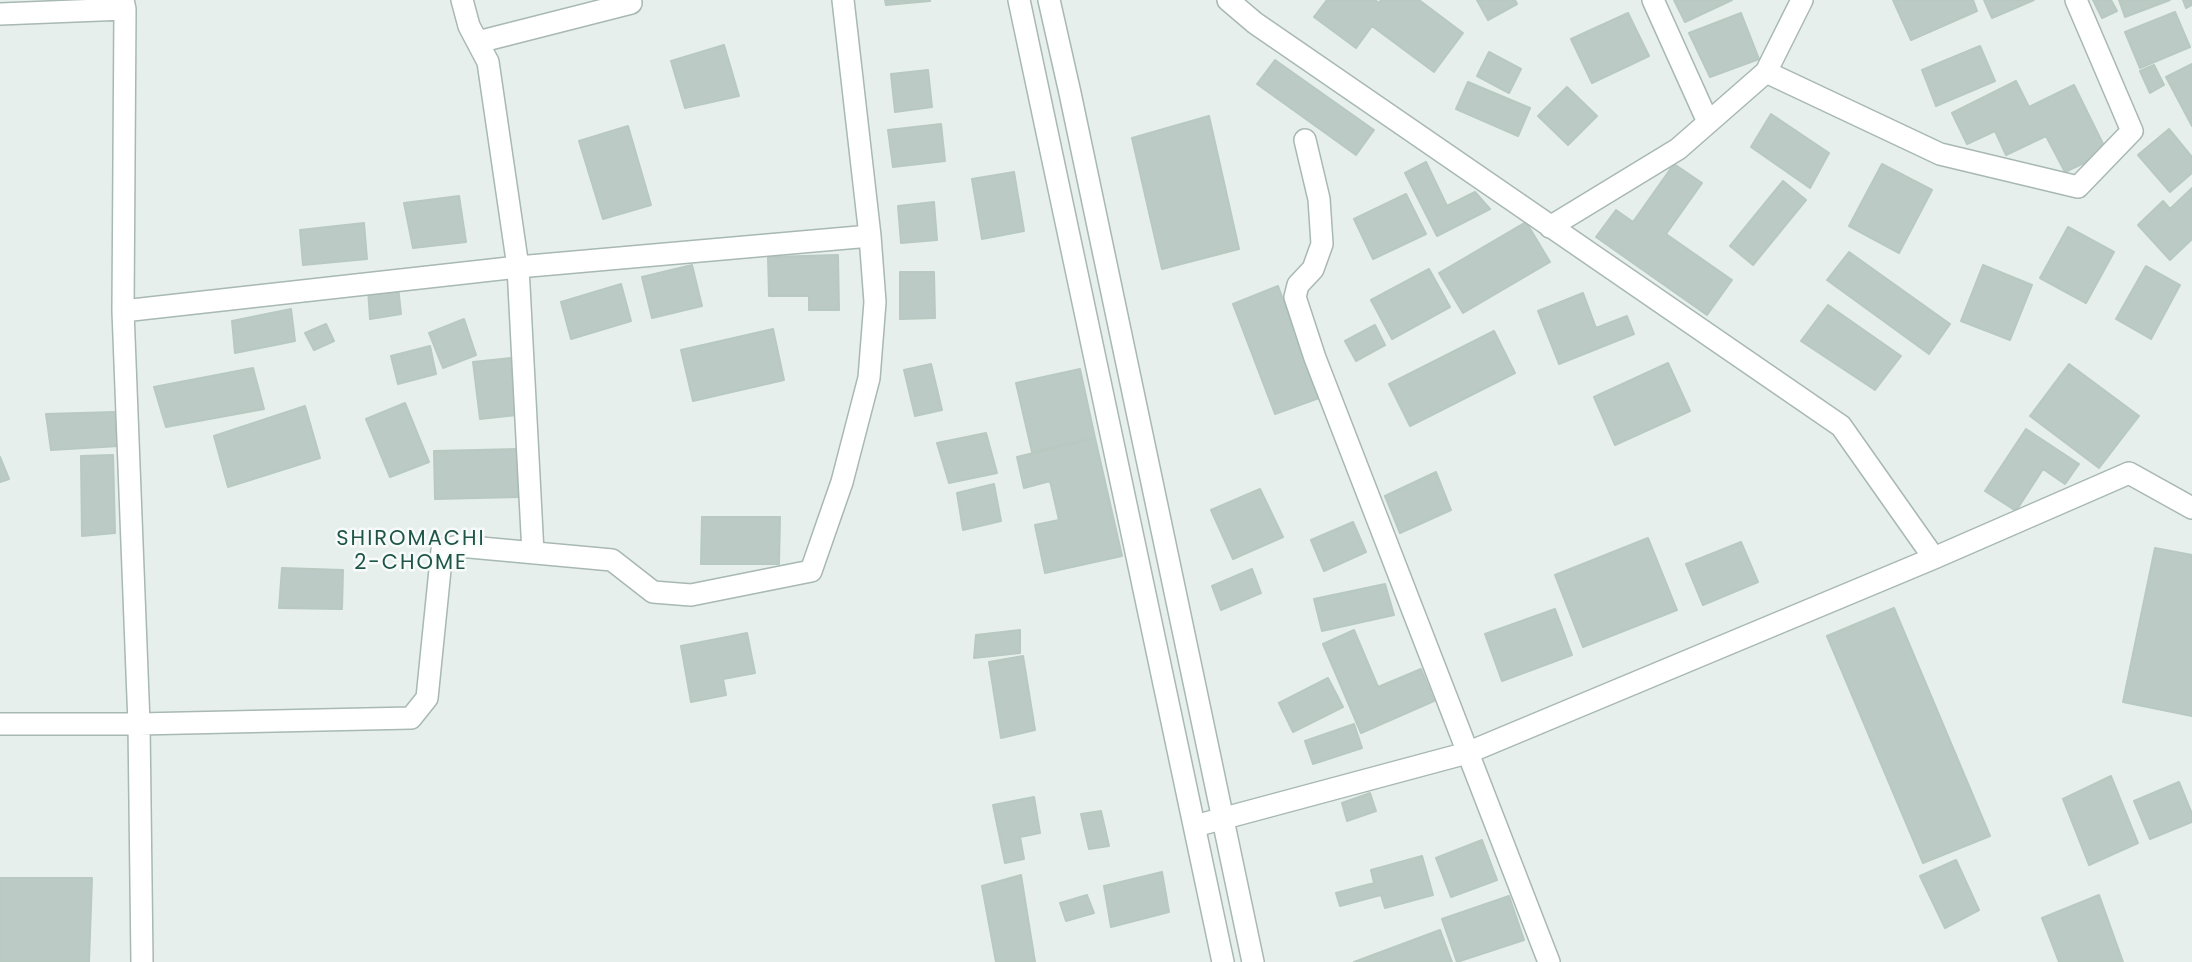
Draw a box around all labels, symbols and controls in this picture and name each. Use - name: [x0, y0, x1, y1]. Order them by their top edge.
- district label: SHIROMACHI 2-CHOME: [338, 527, 484, 577]

